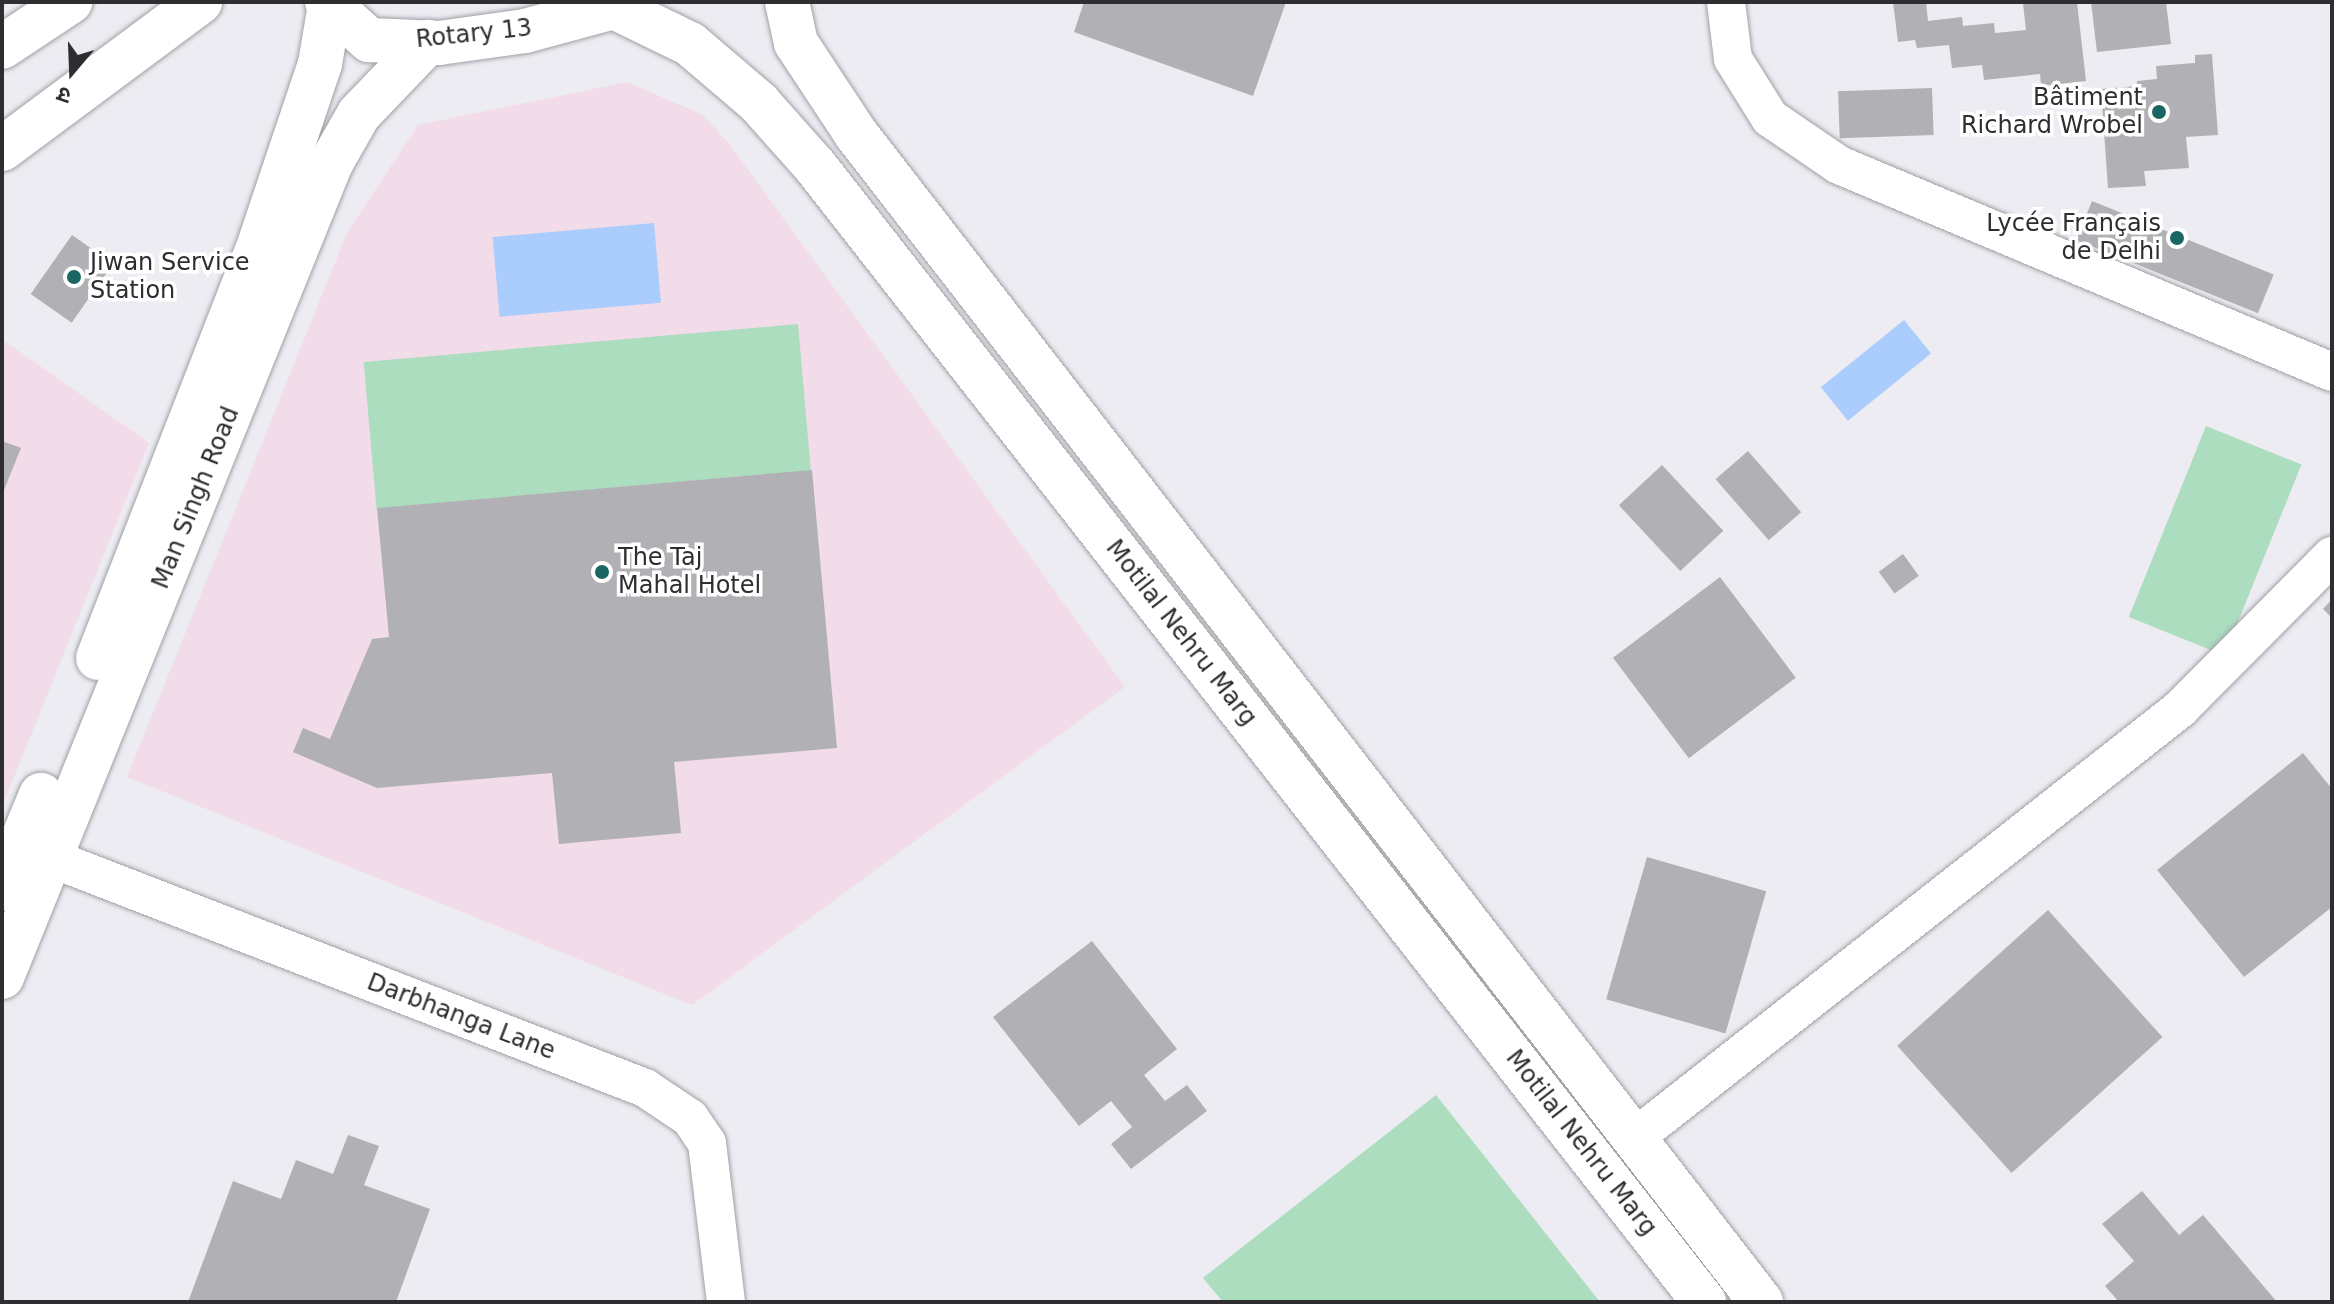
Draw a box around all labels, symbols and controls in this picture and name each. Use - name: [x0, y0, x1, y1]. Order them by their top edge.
- street label: Rotary 13: [414, 14, 534, 54]
- north arrow: [32, 32, 112, 112]
- text: उ: [54, 81, 74, 109]
- place label: Bâtiment Richard Wrobel: [1961, 84, 2143, 140]
- marker: Bâtiment Richard Wrobel: [2150, 103, 2168, 121]
- place label: Lycée Français de Delhi: [1986, 210, 2161, 266]
- marker: Lycée Français de Delhi: [2168, 229, 2186, 247]
- place label: Jiwan Service Station: [90, 249, 250, 305]
- marker: Jiwan Service Station: [65, 268, 83, 286]
- street label: Man Singh Road: [146, 403, 246, 593]
- street label: Motilal Nehru Marg: [1100, 534, 1262, 732]
- place label: The Taj Mahal Hotel: [618, 544, 761, 600]
- marker: The Taj Mahal Hotel: [593, 563, 611, 581]
- street label: Darbhanga Lane: [363, 968, 559, 1066]
- street label: Motilal Nehru Marg: [1500, 1044, 1662, 1242]

